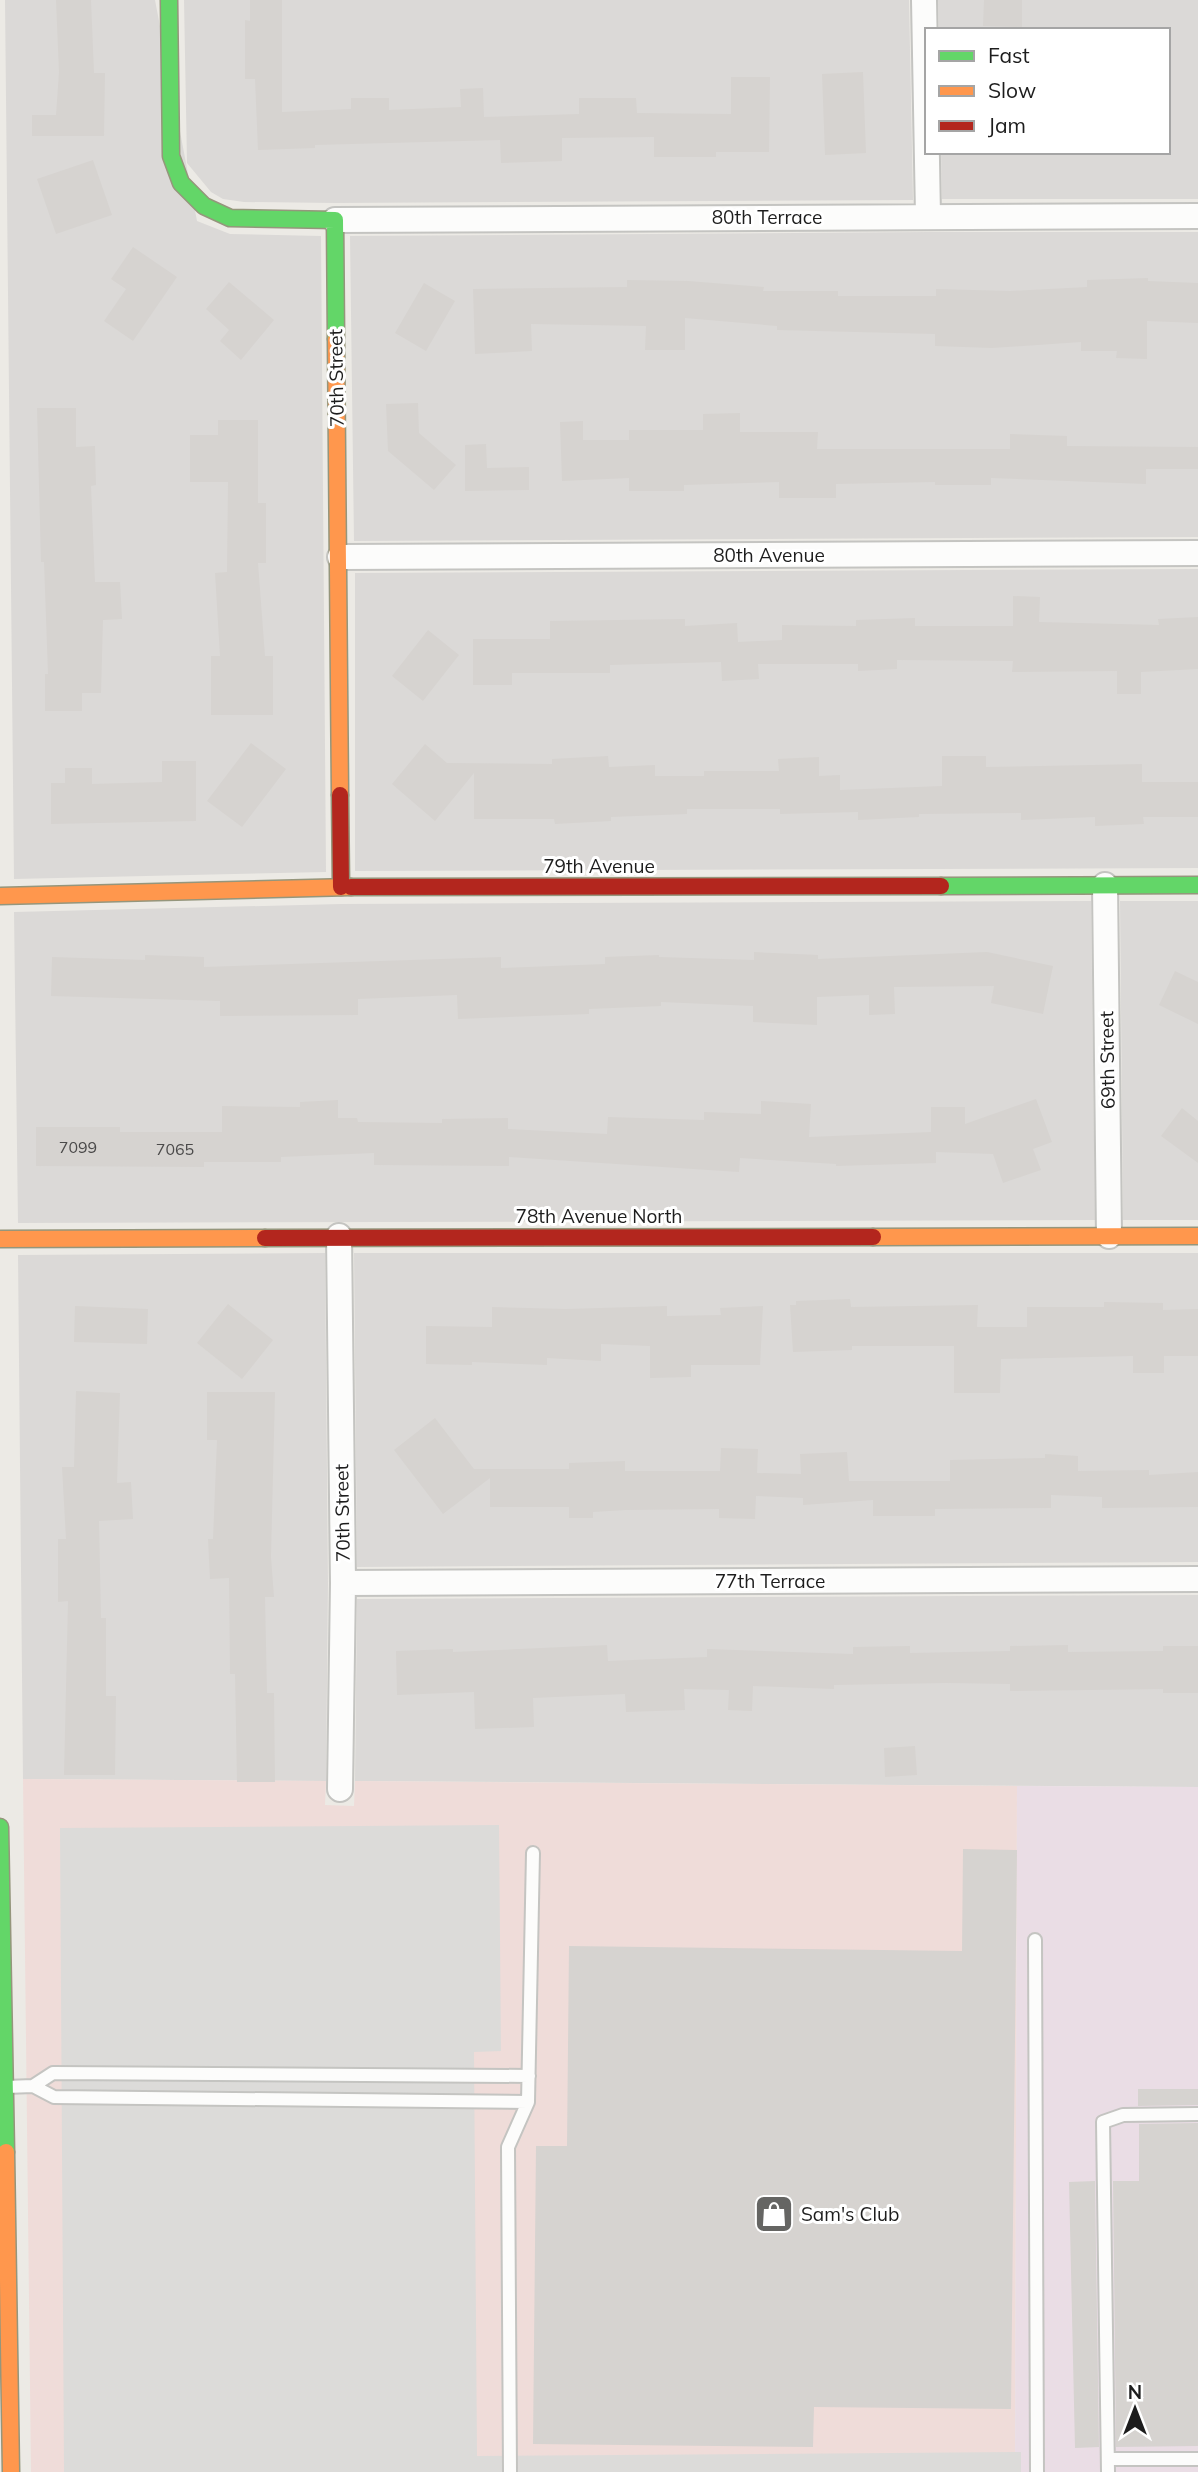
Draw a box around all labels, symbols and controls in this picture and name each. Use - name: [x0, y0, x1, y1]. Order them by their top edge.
- legend: [925, 28, 1170, 154]
- text: Fast: [988, 42, 1030, 68]
- text: Slow: [988, 77, 1036, 103]
- text: Jam: [988, 112, 1026, 138]
- street label: 80th Terrace: [712, 205, 822, 229]
- street label: 70th Street: [323, 328, 349, 427]
- street label: 80th Avenue: [713, 543, 825, 567]
- street label: 79th Avenue: [543, 854, 655, 878]
- street label: 69th Street: [1094, 1010, 1120, 1109]
- house number: 7099: [59, 1137, 97, 1157]
- house number: 7065: [156, 1139, 194, 1159]
- street label: 78th Avenue North: [516, 1204, 682, 1228]
- street label: 70th Street: [329, 1463, 355, 1562]
- street label: 77th Terrace: [715, 1569, 825, 1593]
- shop icon: Sam's Club: [753, 2193, 795, 2235]
- place label: Sam's Club: [801, 2202, 899, 2226]
- north arrow: [1100, 2374, 1170, 2444]
- text: N: [1128, 2380, 1142, 2404]

